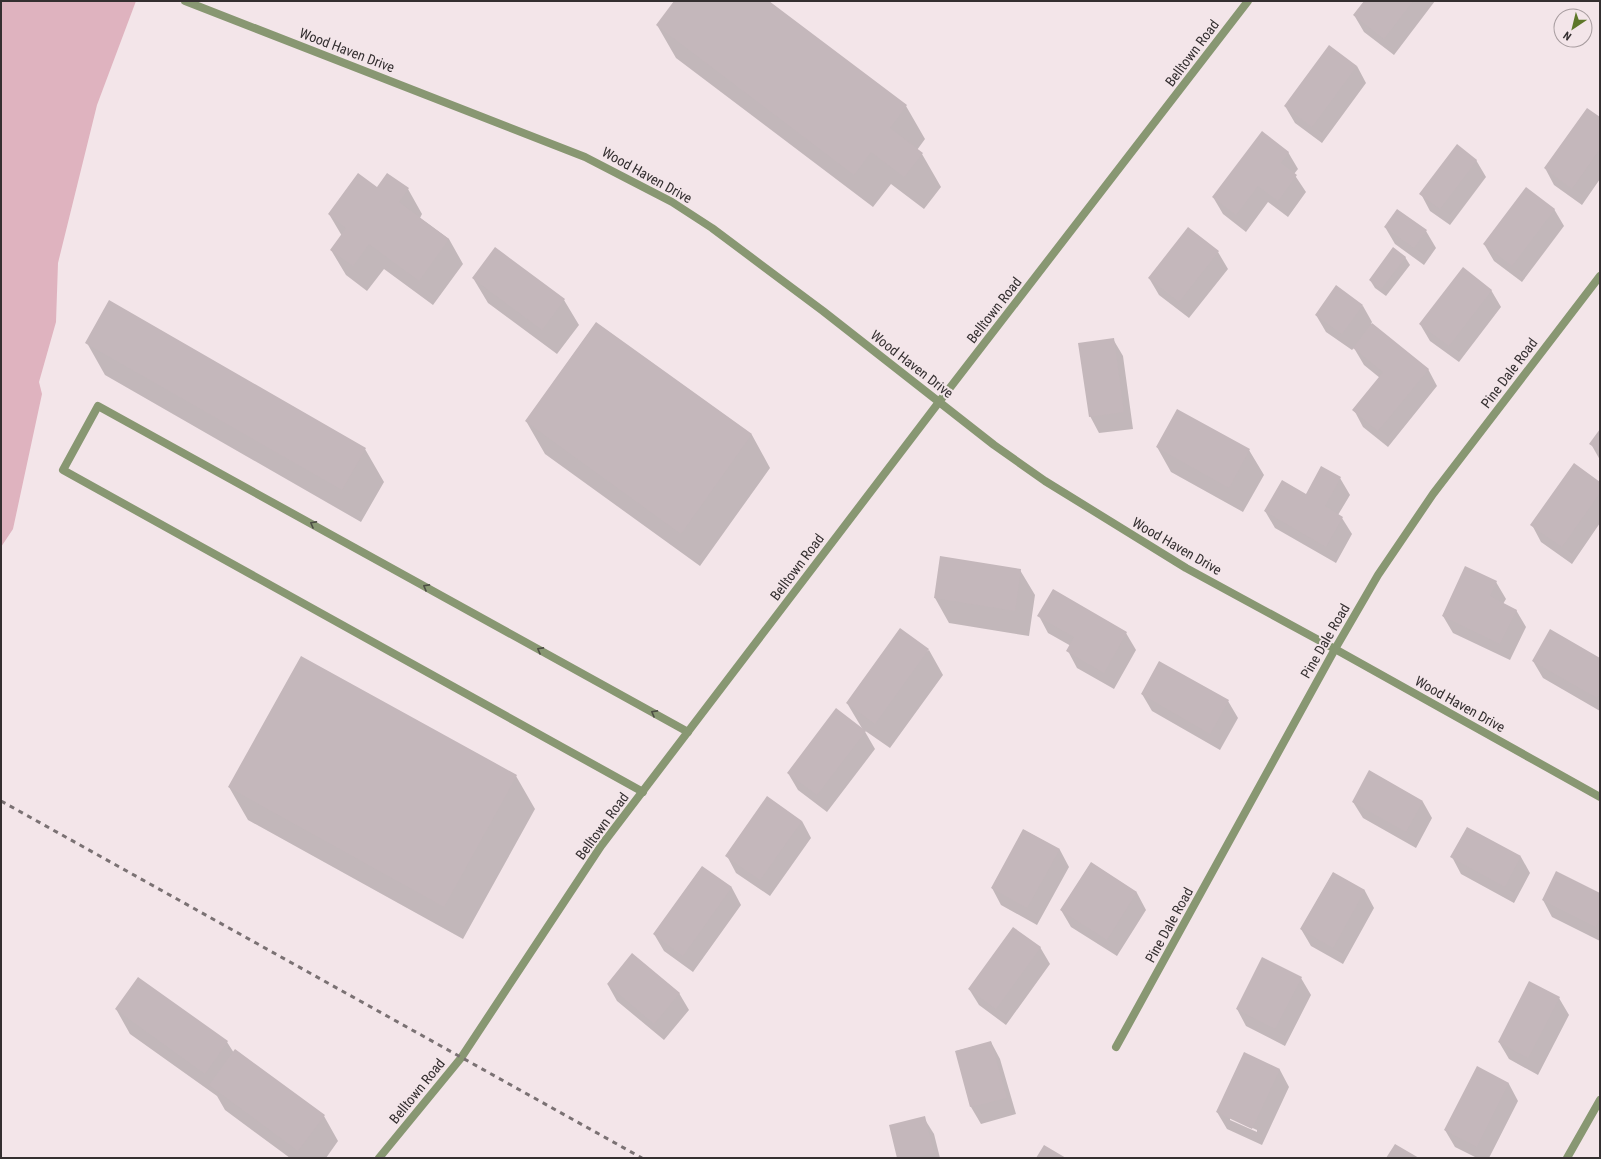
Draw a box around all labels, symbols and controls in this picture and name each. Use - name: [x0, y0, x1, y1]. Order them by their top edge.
- north arrow: [1553, 8, 1593, 48]
- street label: Belltown Road: [1162, 17, 1222, 89]
- street label: Wood Haven Drive: [297, 25, 397, 76]
- text: N: [1561, 28, 1574, 43]
- street label: Wood Haven Drive: [599, 144, 695, 207]
- street label: Belltown Road: [963, 274, 1025, 346]
- street label: Wood Haven Drive: [868, 327, 957, 401]
- street label: Pine Dale Road: [1478, 335, 1540, 411]
- street label: Wood Haven Drive: [1130, 514, 1225, 578]
- one-way arrow: [310, 522, 317, 529]
- street label: Belltown Road: [767, 531, 827, 603]
- one-way arrow: [423, 585, 431, 592]
- street label: Pine Dale Road: [1297, 601, 1353, 681]
- one-way arrow: [537, 648, 544, 655]
- street label: Wood Haven Drive: [1412, 673, 1508, 736]
- one-way arrow: [651, 711, 658, 718]
- street label: Belltown Road: [572, 789, 632, 863]
- street label: Pine Dale Road: [1142, 885, 1196, 965]
- street label: Belltown Road: [386, 1055, 448, 1127]

